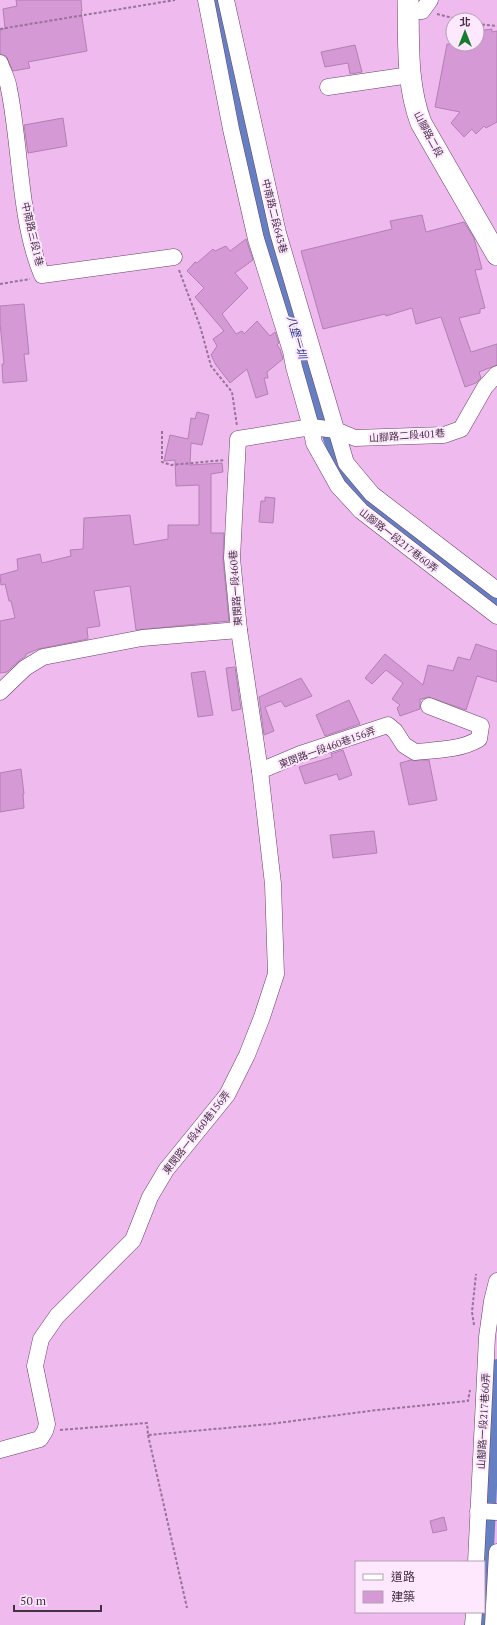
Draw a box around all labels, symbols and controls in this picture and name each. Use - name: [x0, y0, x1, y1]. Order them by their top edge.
- north arrow: [445, 12, 485, 52]
- text: 北: [460, 15, 471, 29]
- street label: 山腳路二段: [411, 109, 446, 159]
- street label: 中南路二段643巷: [259, 178, 290, 255]
- street label: 中南路三段1巷: [19, 201, 46, 267]
- water label: 八堡一圳: [284, 314, 310, 362]
- street label: 山腳路二段401巷: [369, 426, 445, 445]
- street label: 山腳路一段217巷60弄: [357, 506, 441, 575]
- street label: 東閔路一段460巷: [226, 550, 245, 626]
- street label: 東閔路一段460巷156弄: [277, 724, 377, 771]
- street label: 東閔路一段460巷156弄: [160, 1088, 233, 1176]
- street label: 山腳路一段217巷60弄: [474, 1372, 493, 1470]
- legend: [355, 1561, 485, 1613]
- text: 道路: [391, 1569, 415, 1584]
- scale bar: [14, 1587, 101, 1613]
- text: 建築: [391, 1589, 415, 1604]
- text: 50 m: [20, 1593, 47, 1608]

